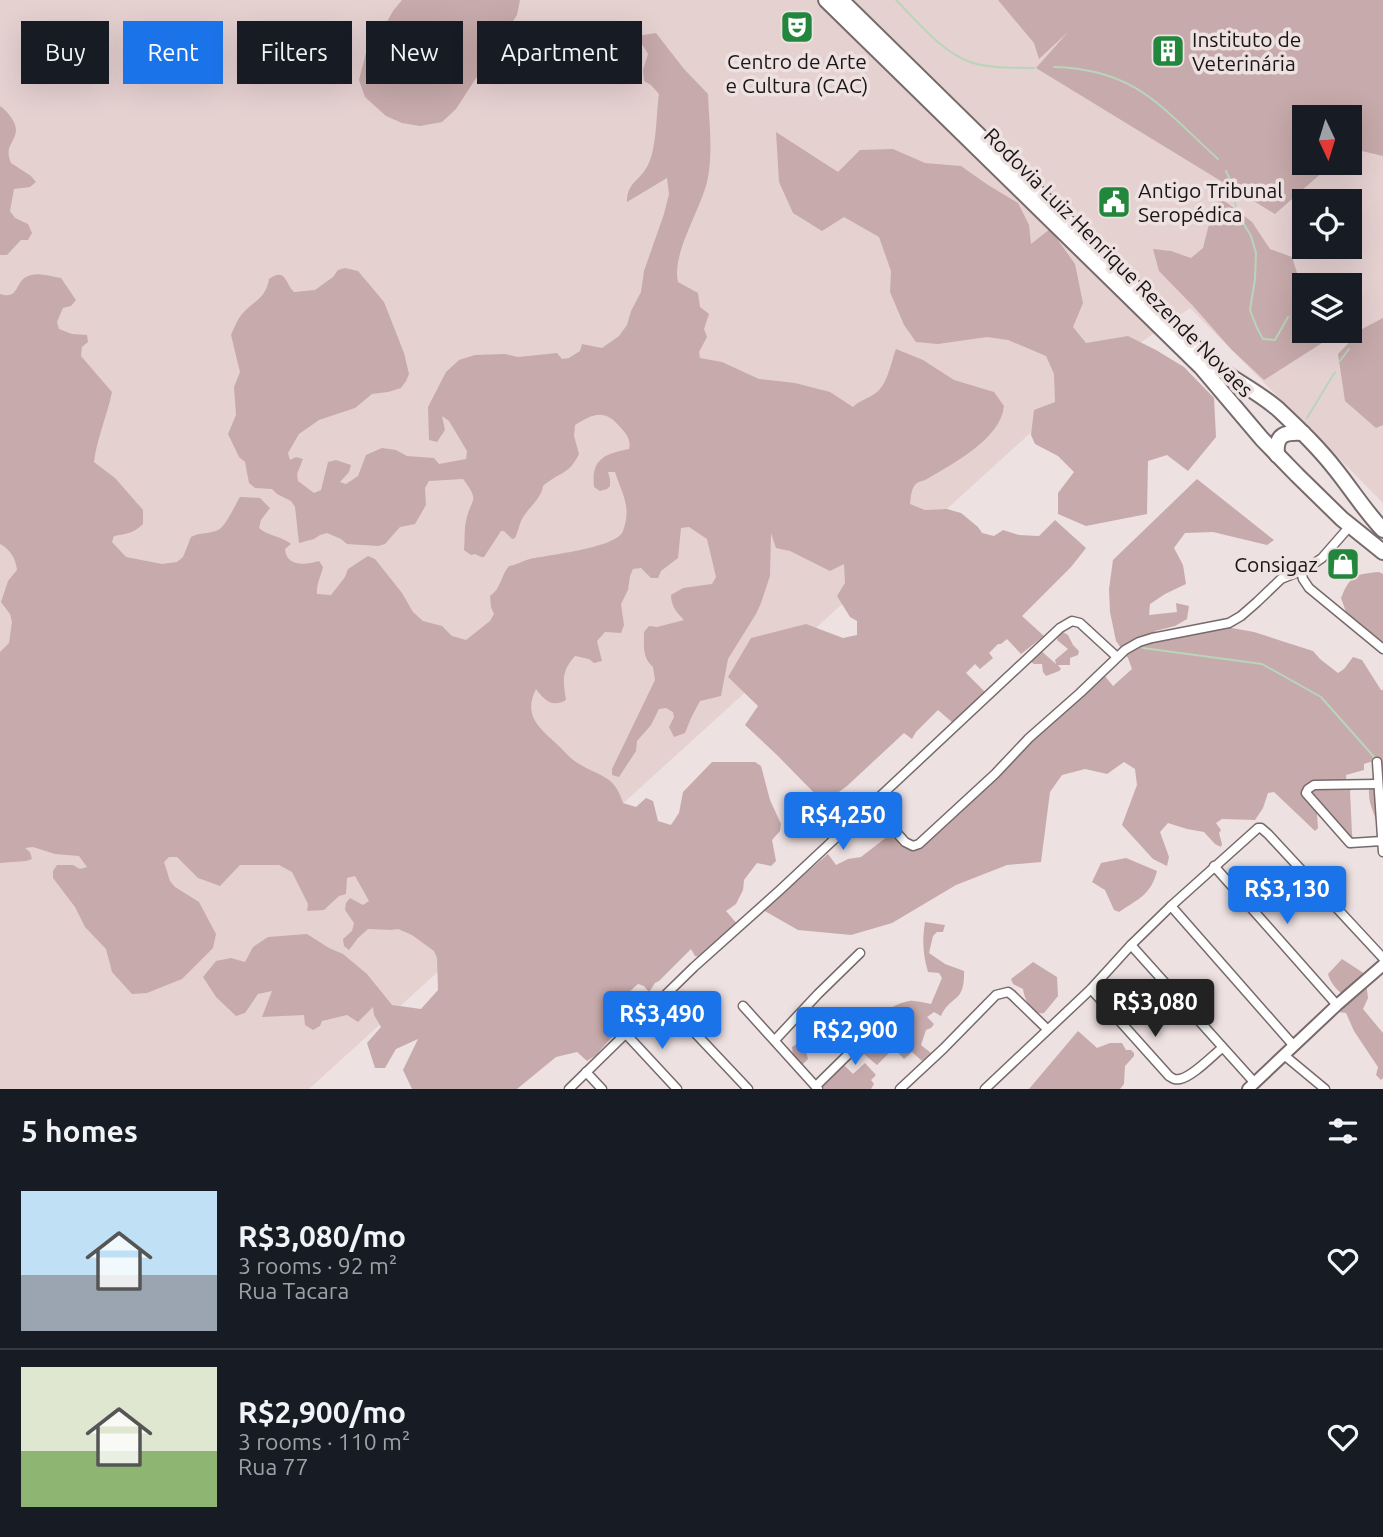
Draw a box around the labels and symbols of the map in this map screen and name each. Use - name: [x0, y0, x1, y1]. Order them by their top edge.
- theatre icon: Centro de Arte e Cultura (CAC): [778, 8, 816, 46]
- place label: Instituto de Veterinária: [1192, 27, 1301, 75]
- building icon: Instituto de Veterinária: [1149, 32, 1187, 70]
- place label: Centro de Arte e Cultura (CAC): [726, 49, 868, 97]
- north arrow: [1292, 105, 1362, 175]
- street label: Rodovia Luiz Henrique Rezende Novaes: [980, 123, 1258, 401]
- place label: Antigo Tribunal Seropédica: [1138, 178, 1283, 226]
- public building icon: Antigo Tribunal Seropédica: [1095, 183, 1133, 221]
- shop icon: Consigaz: [1324, 545, 1362, 583]
- place label: Consigaz: [1234, 552, 1318, 576]
- pin: R$4,250: [778, 792, 908, 852]
- pin: R$3,130: [1222, 866, 1352, 926]
- pin: R$3,080: [1090, 979, 1220, 1039]
- pin: R$3,490: [597, 992, 727, 1051]
- pin: R$2,900: [790, 1007, 920, 1067]

